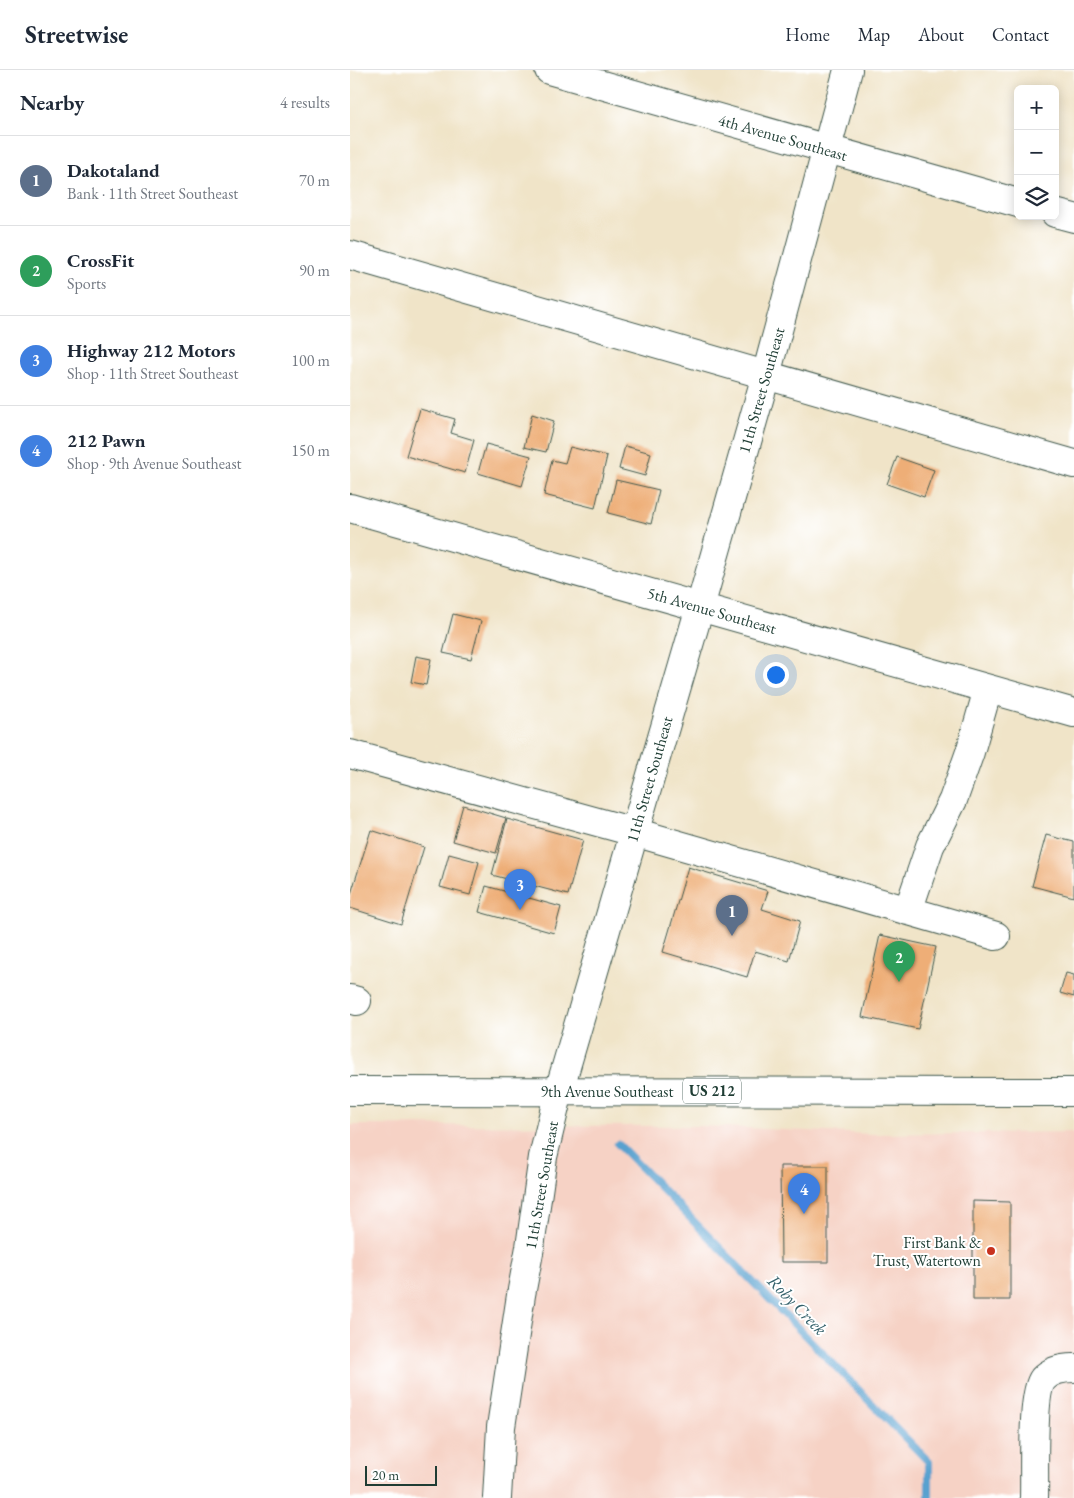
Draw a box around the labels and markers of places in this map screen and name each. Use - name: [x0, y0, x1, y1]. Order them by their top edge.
- pin: 3: [504, 869, 536, 910]
- pin: 1: [716, 895, 748, 936]
- pin: 2: [883, 941, 915, 982]
- pin: 4: [788, 1173, 820, 1214]
- place label: First Bank & Trust, Watertown: [873, 1232, 982, 1271]
- marker: First Bank & Trust, Watertown: [985, 1245, 997, 1257]

